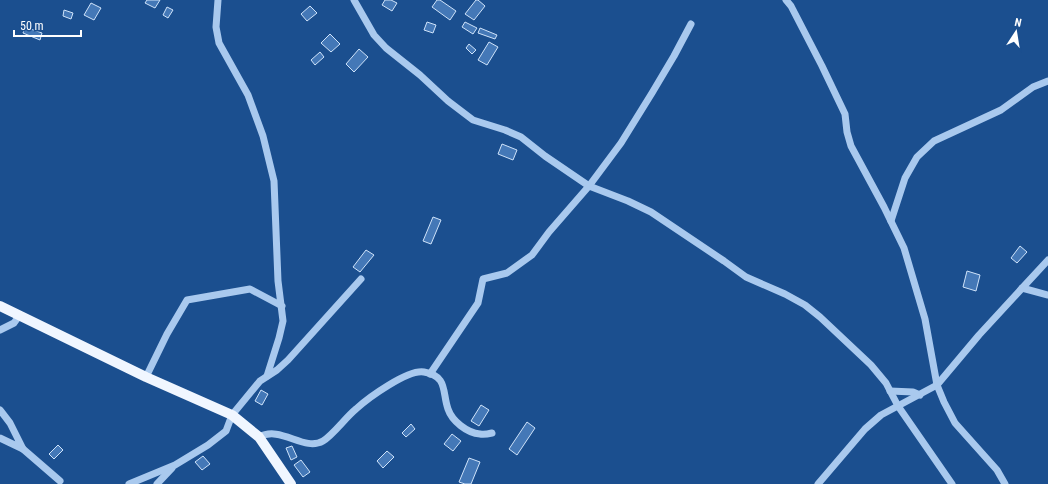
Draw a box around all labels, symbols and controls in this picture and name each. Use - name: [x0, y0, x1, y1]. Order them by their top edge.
- scale bar: [14, 12, 81, 38]
- north arrow: [996, 12, 1036, 52]
- text: N: [1013, 16, 1023, 30]
- text: 50 m: [20, 19, 44, 33]

